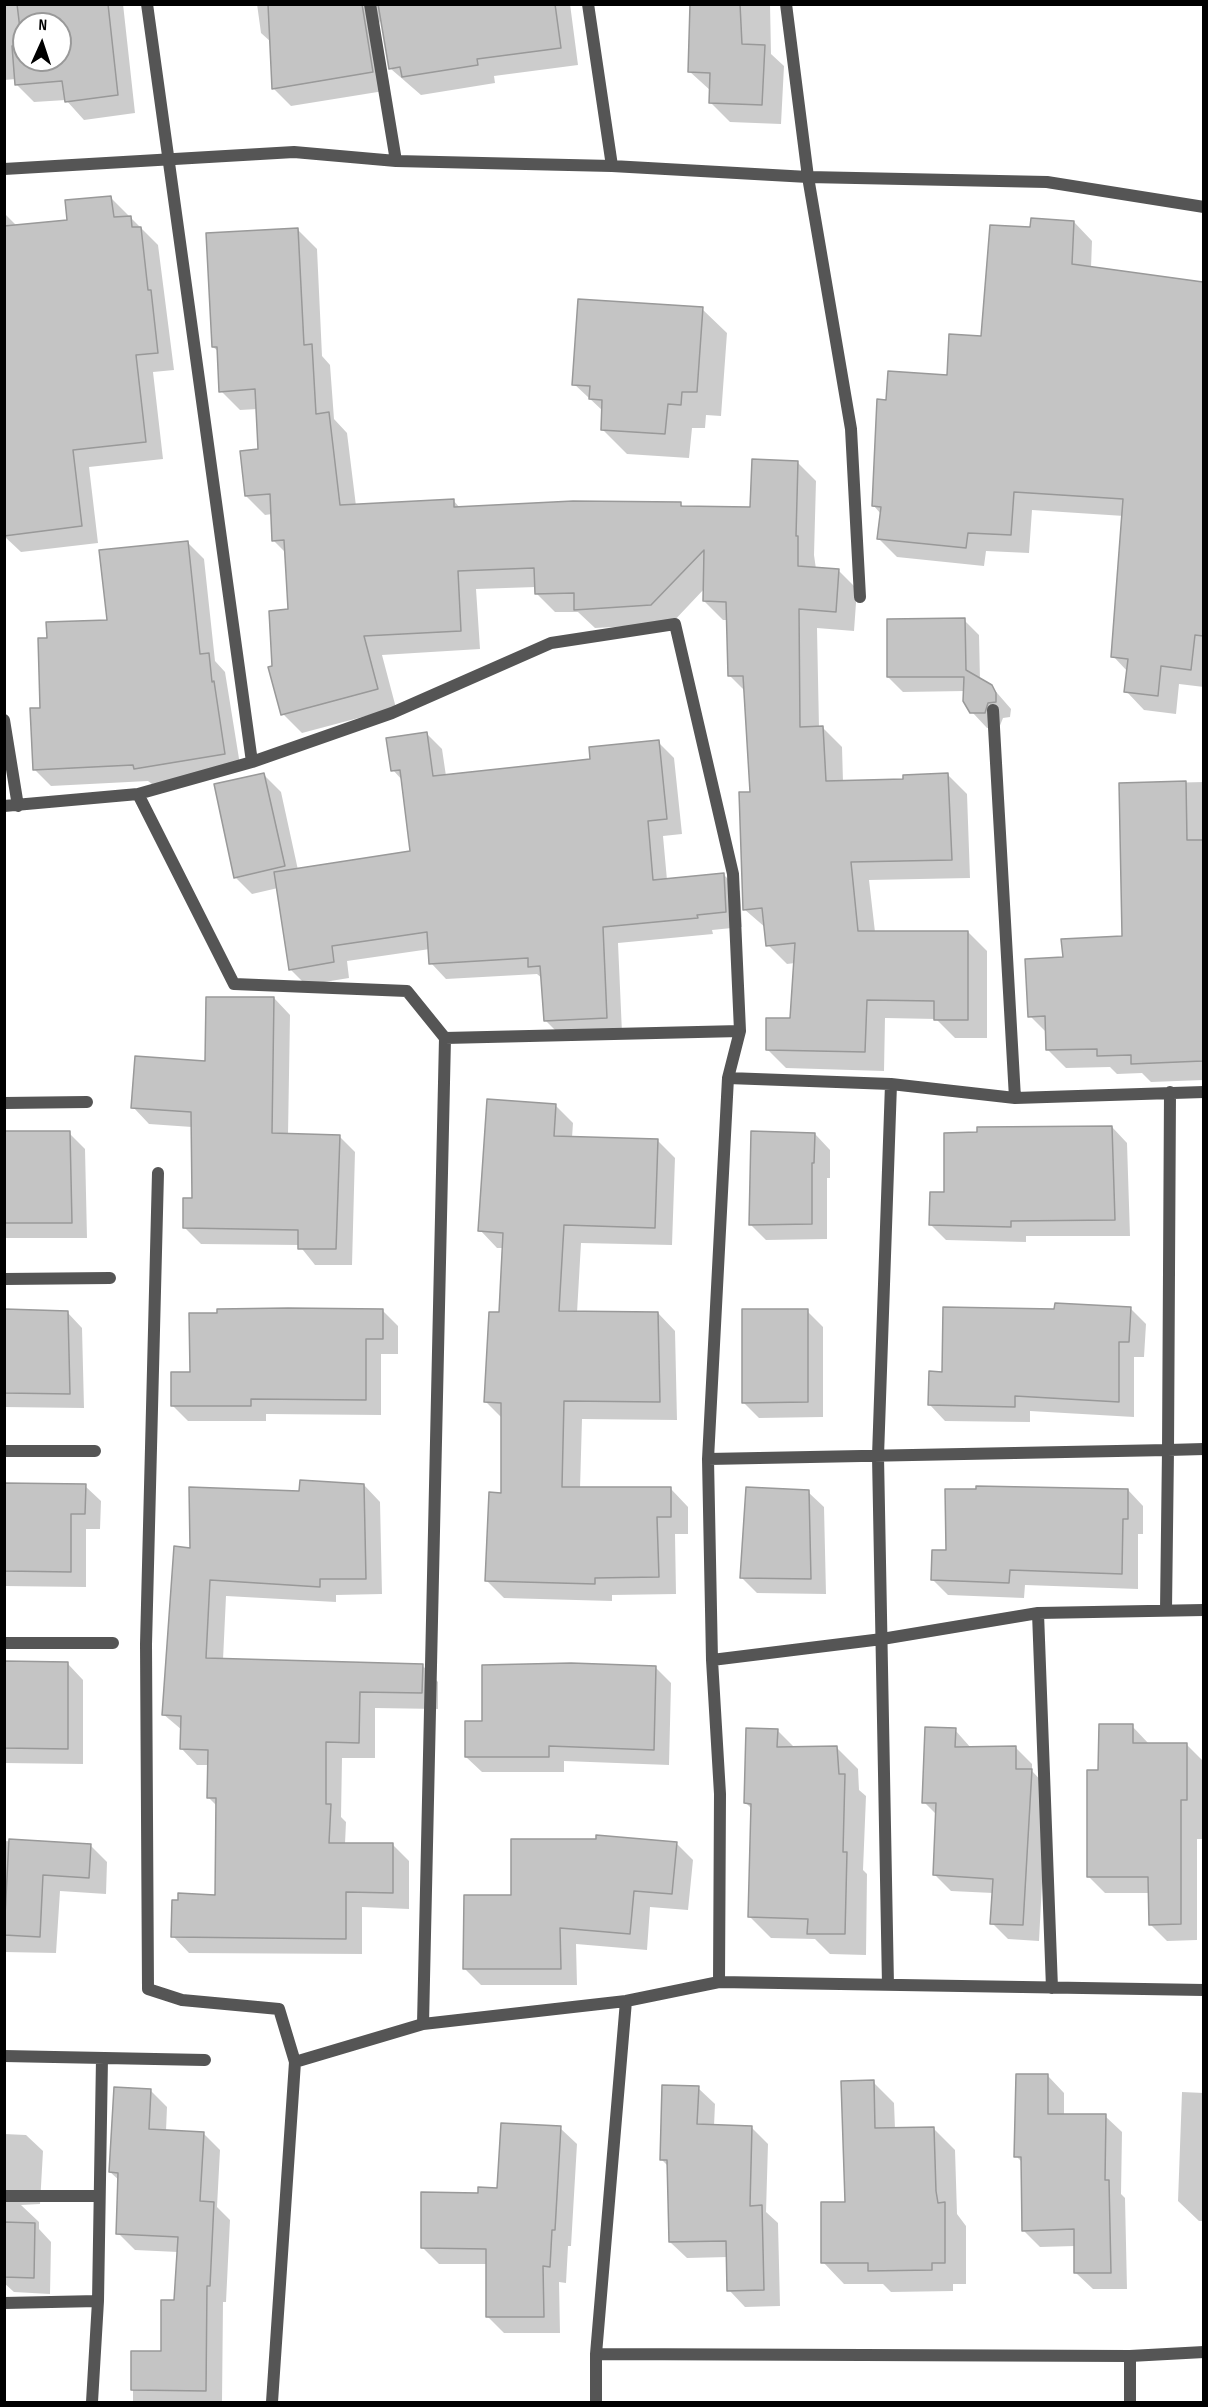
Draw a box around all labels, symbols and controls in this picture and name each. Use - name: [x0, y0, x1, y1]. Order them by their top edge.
- north arrow: [12, 12, 72, 72]
- text: N: [38, 16, 48, 35]

